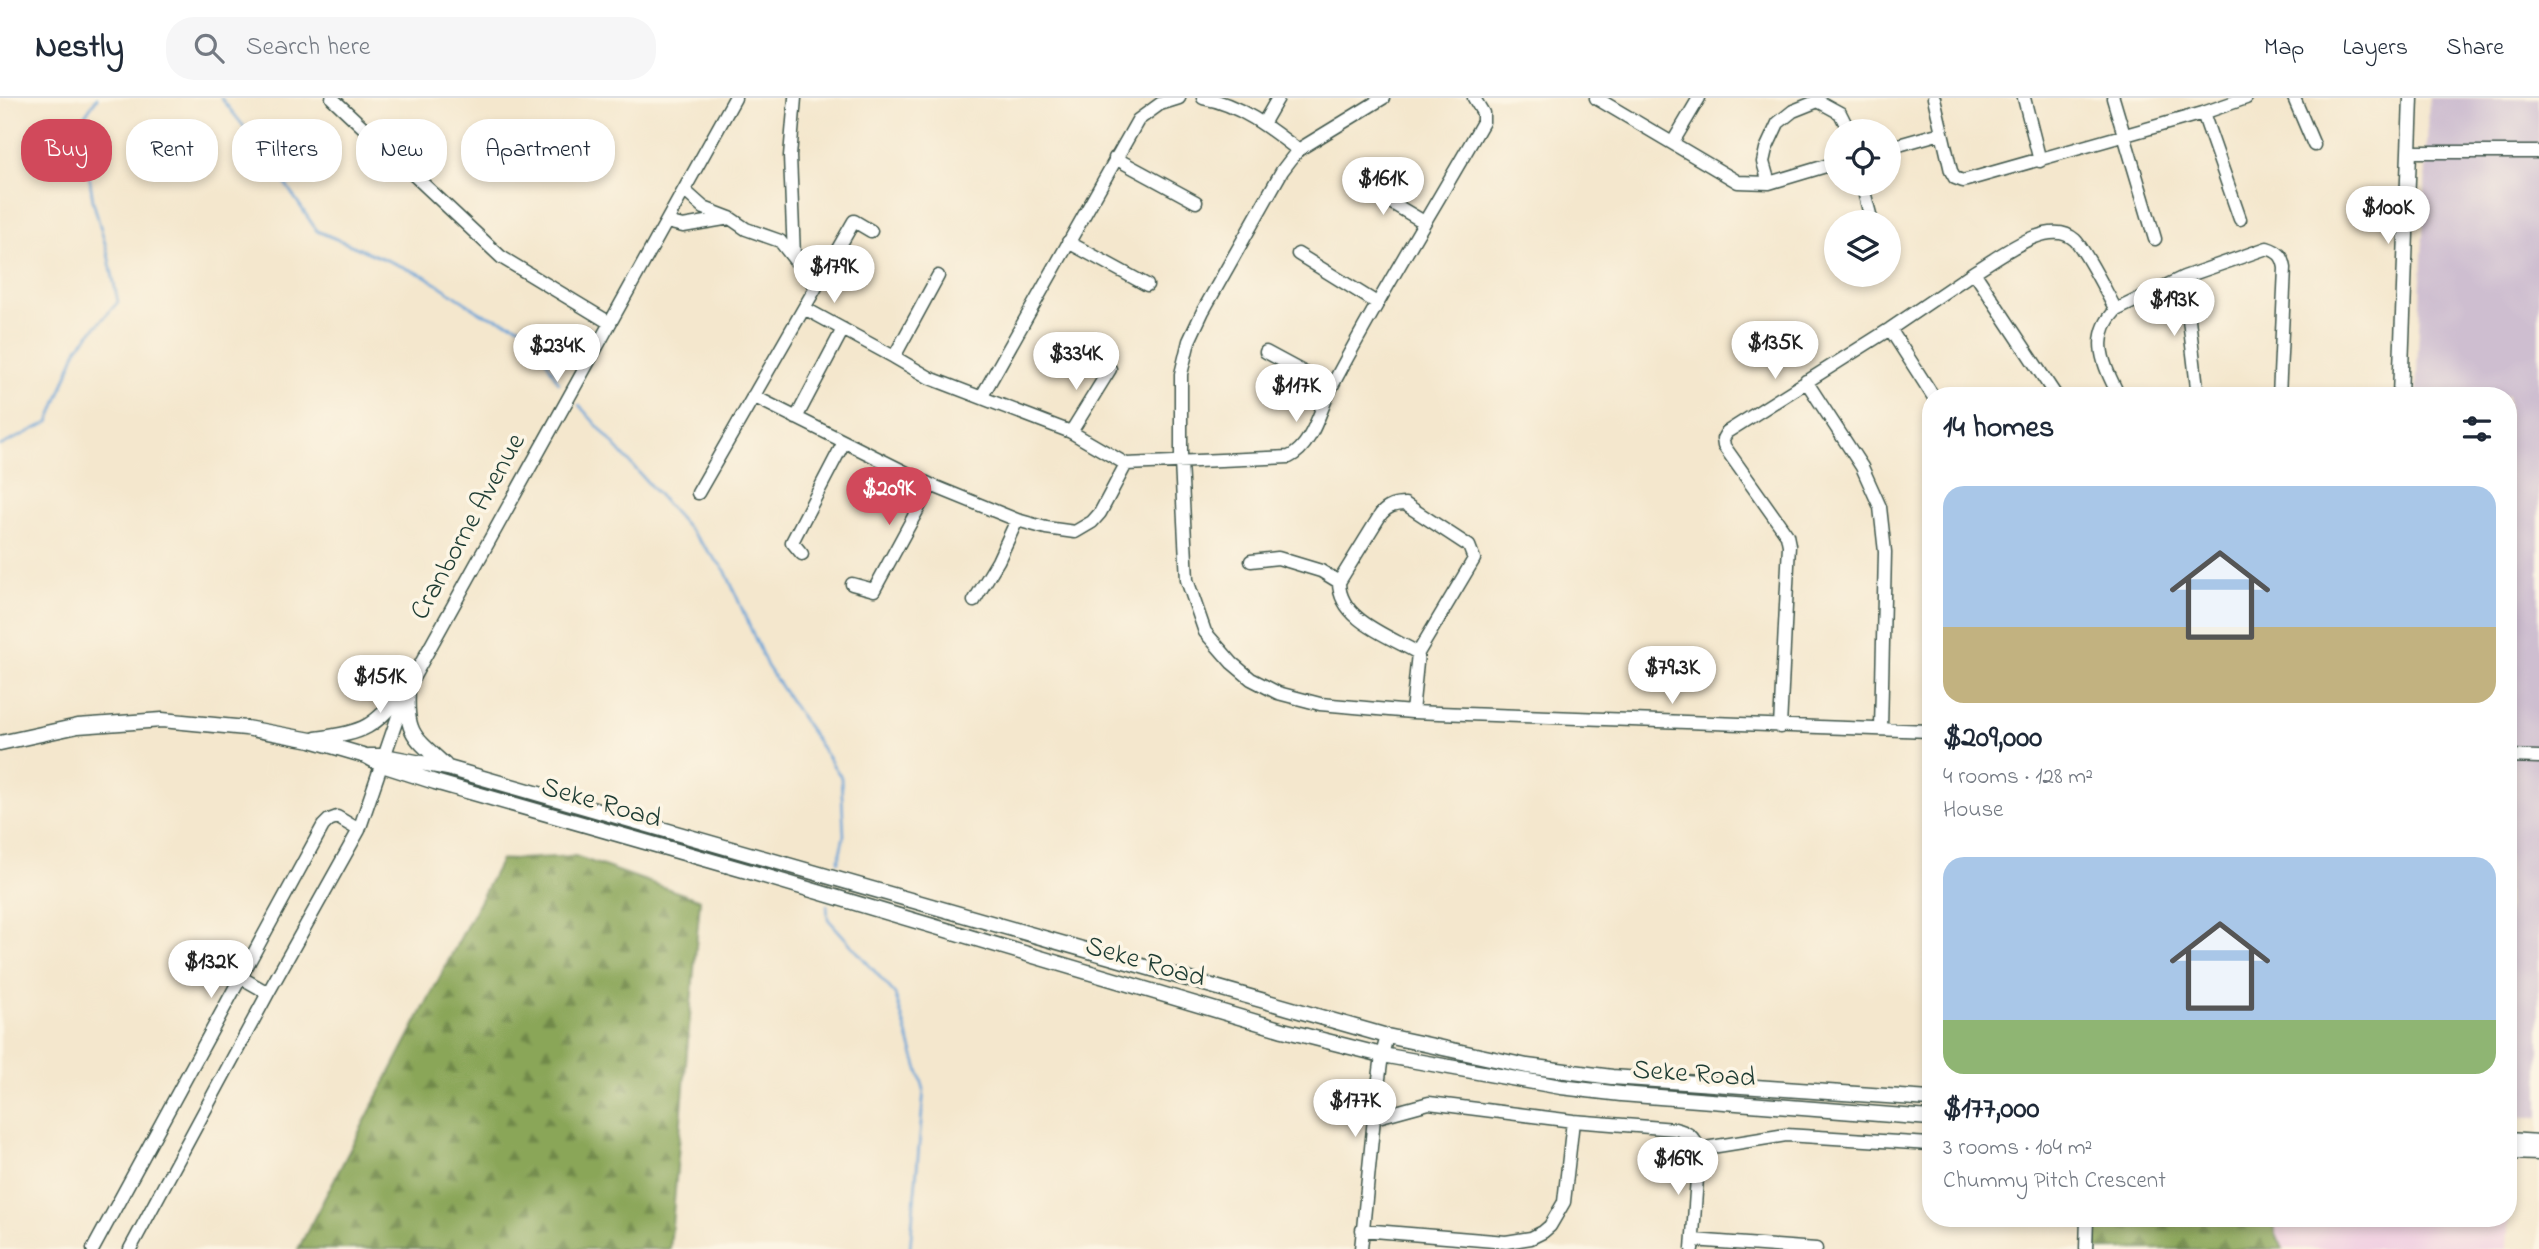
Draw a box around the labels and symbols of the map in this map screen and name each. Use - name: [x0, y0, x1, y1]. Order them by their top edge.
- pin: $161K: [1334, 158, 1432, 217]
- pin: $100K: [2339, 186, 2437, 246]
- pin: $179K: [785, 246, 883, 305]
- pin: $193K: [2125, 278, 2223, 338]
- pin: $135K: [1726, 322, 1824, 381]
- pin: $234K: [508, 324, 606, 384]
- pin: $334K: [1027, 332, 1125, 392]
- pin: $117K: [1247, 364, 1345, 424]
- street label: Cranborne Avenue: [401, 426, 538, 628]
- pin: $209K: [840, 468, 938, 527]
- pin: $79.3K: [1615, 646, 1729, 706]
- pin: $151K: [331, 656, 429, 715]
- street label: Seke Road: [536, 767, 666, 841]
- street label: Seke Road: [1080, 926, 1210, 1000]
- pin: $132K: [162, 940, 260, 1000]
- street label: Seke Road: [1631, 1050, 1757, 1100]
- pin: $177K: [1306, 1080, 1404, 1139]
- pin: $169K: [1629, 1138, 1727, 1197]

